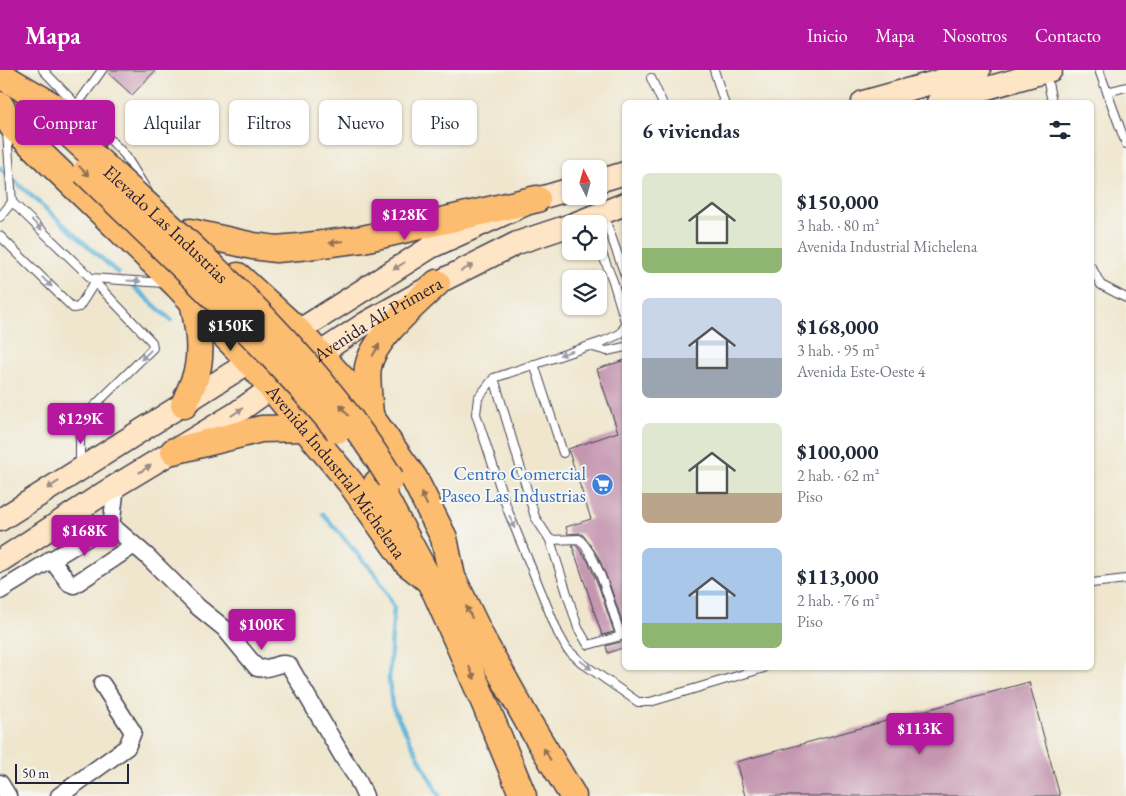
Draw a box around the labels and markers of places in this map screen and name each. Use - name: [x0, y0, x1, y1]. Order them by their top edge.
- pin: $128K: [370, 198, 440, 241]
- pin: $150K: [196, 310, 266, 352]
- pin: $129K: [46, 402, 116, 445]
- place label: Centro Comercial Paseo Las Industrias: [441, 461, 586, 508]
- supermarket icon: Centro Comercial Paseo Las Industrias: [590, 472, 614, 496]
- pin: $168K: [50, 514, 120, 557]
- pin: $100K: [227, 608, 297, 651]
- pin: $113K: [885, 712, 955, 755]

